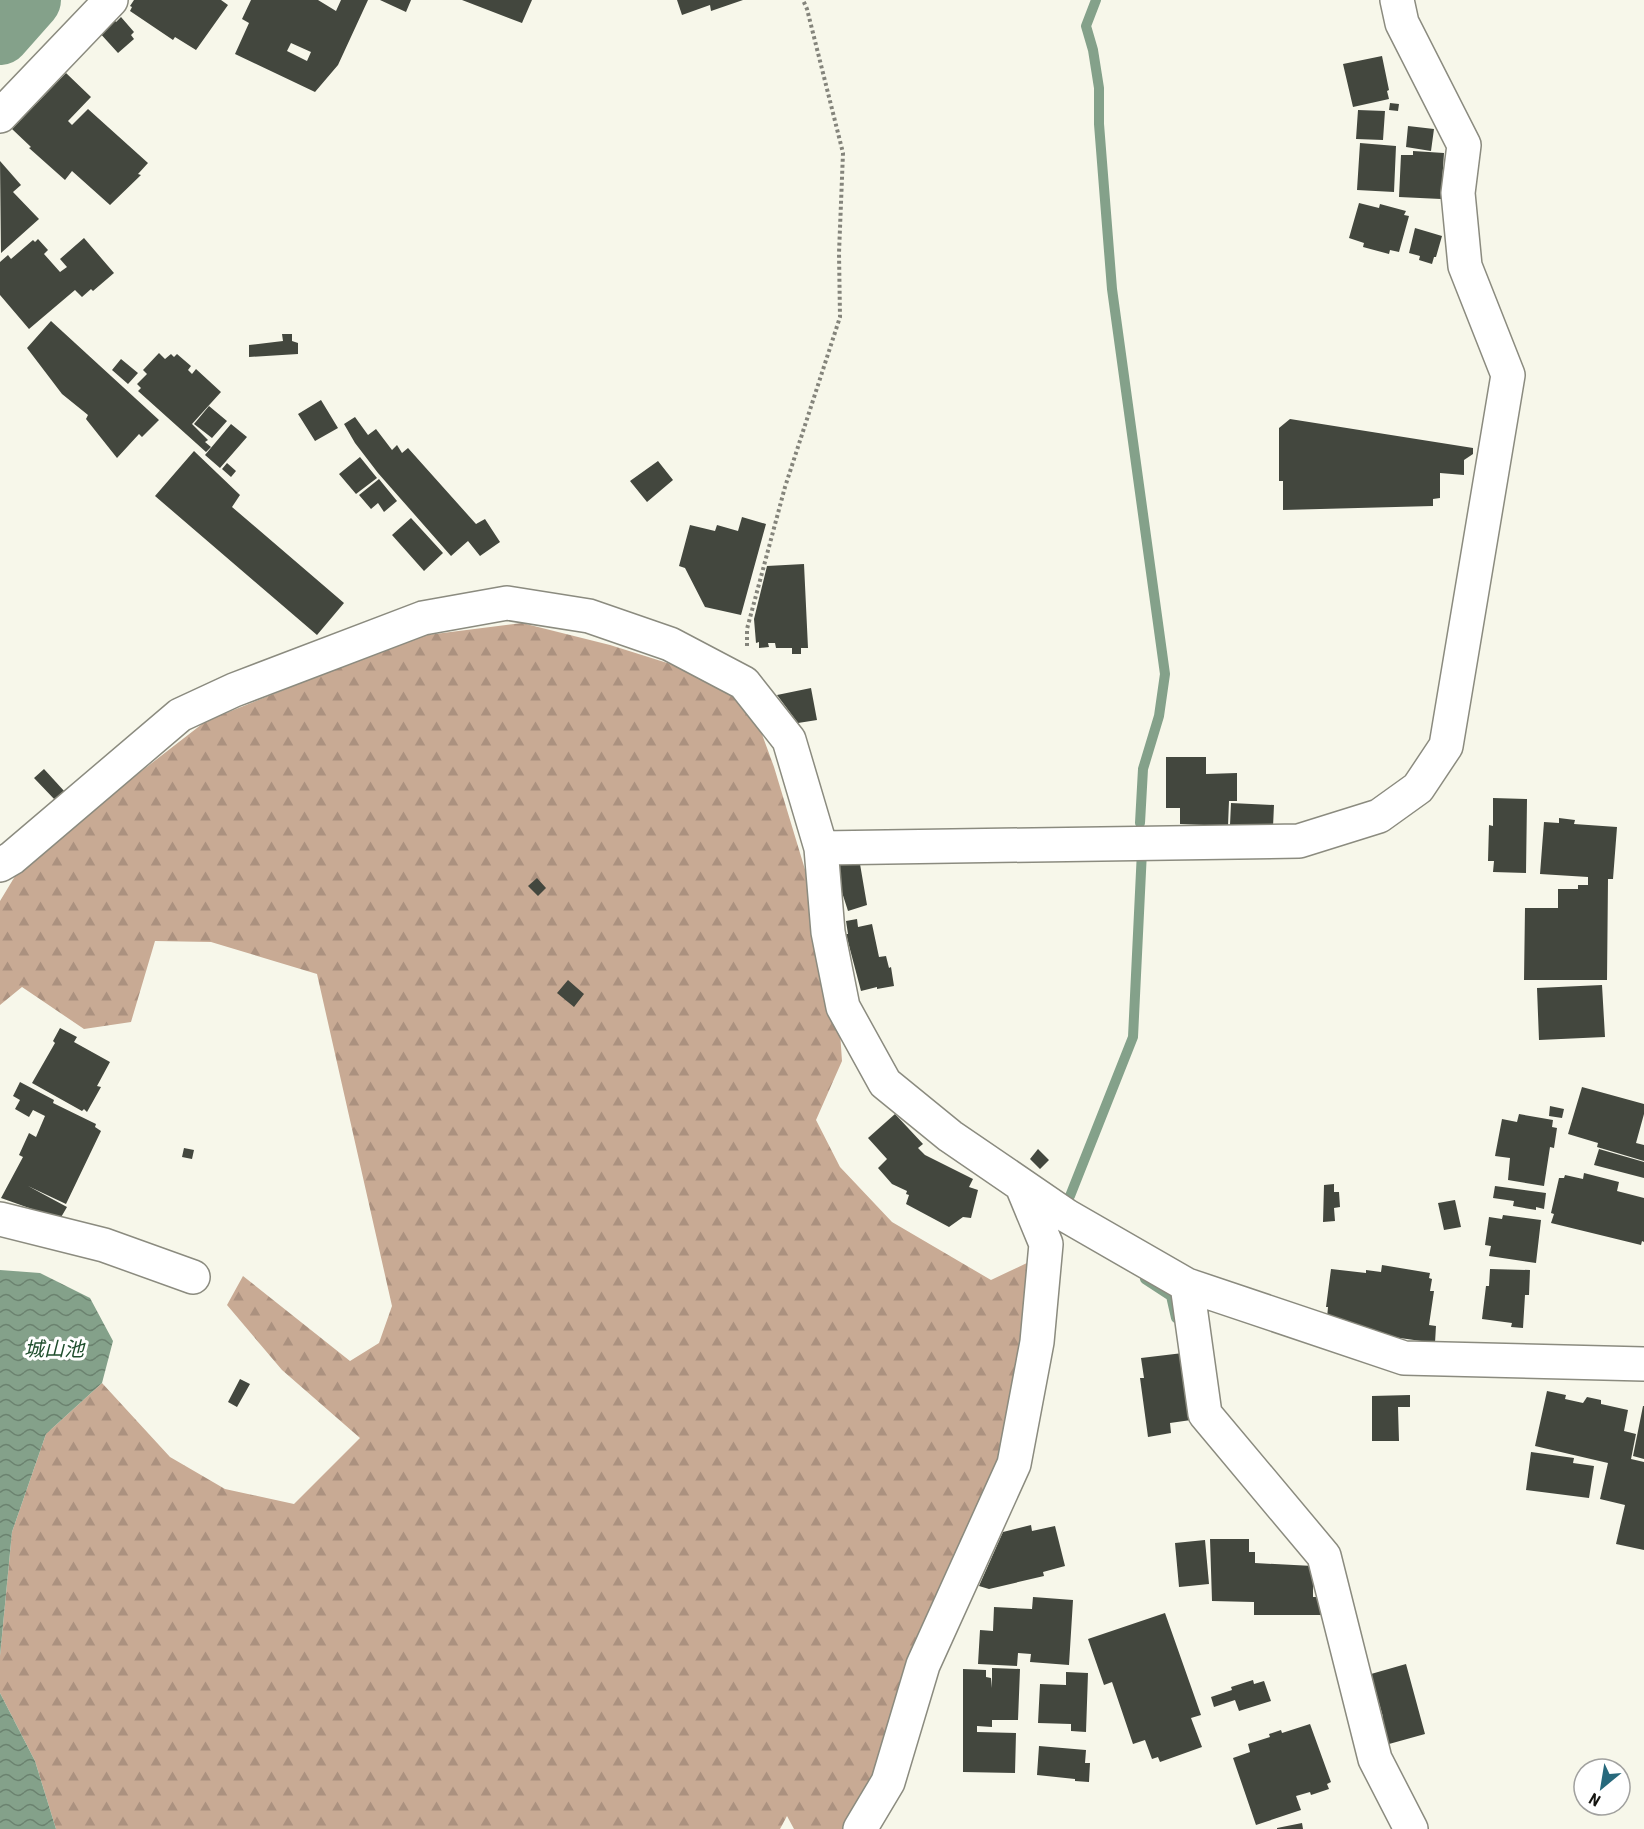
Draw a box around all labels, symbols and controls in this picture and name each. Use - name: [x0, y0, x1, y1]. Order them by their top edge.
- water label: 城山池: [24, 1337, 86, 1361]
- north arrow: [1572, 1757, 1632, 1817]
- text: N: [1586, 1789, 1604, 1810]

